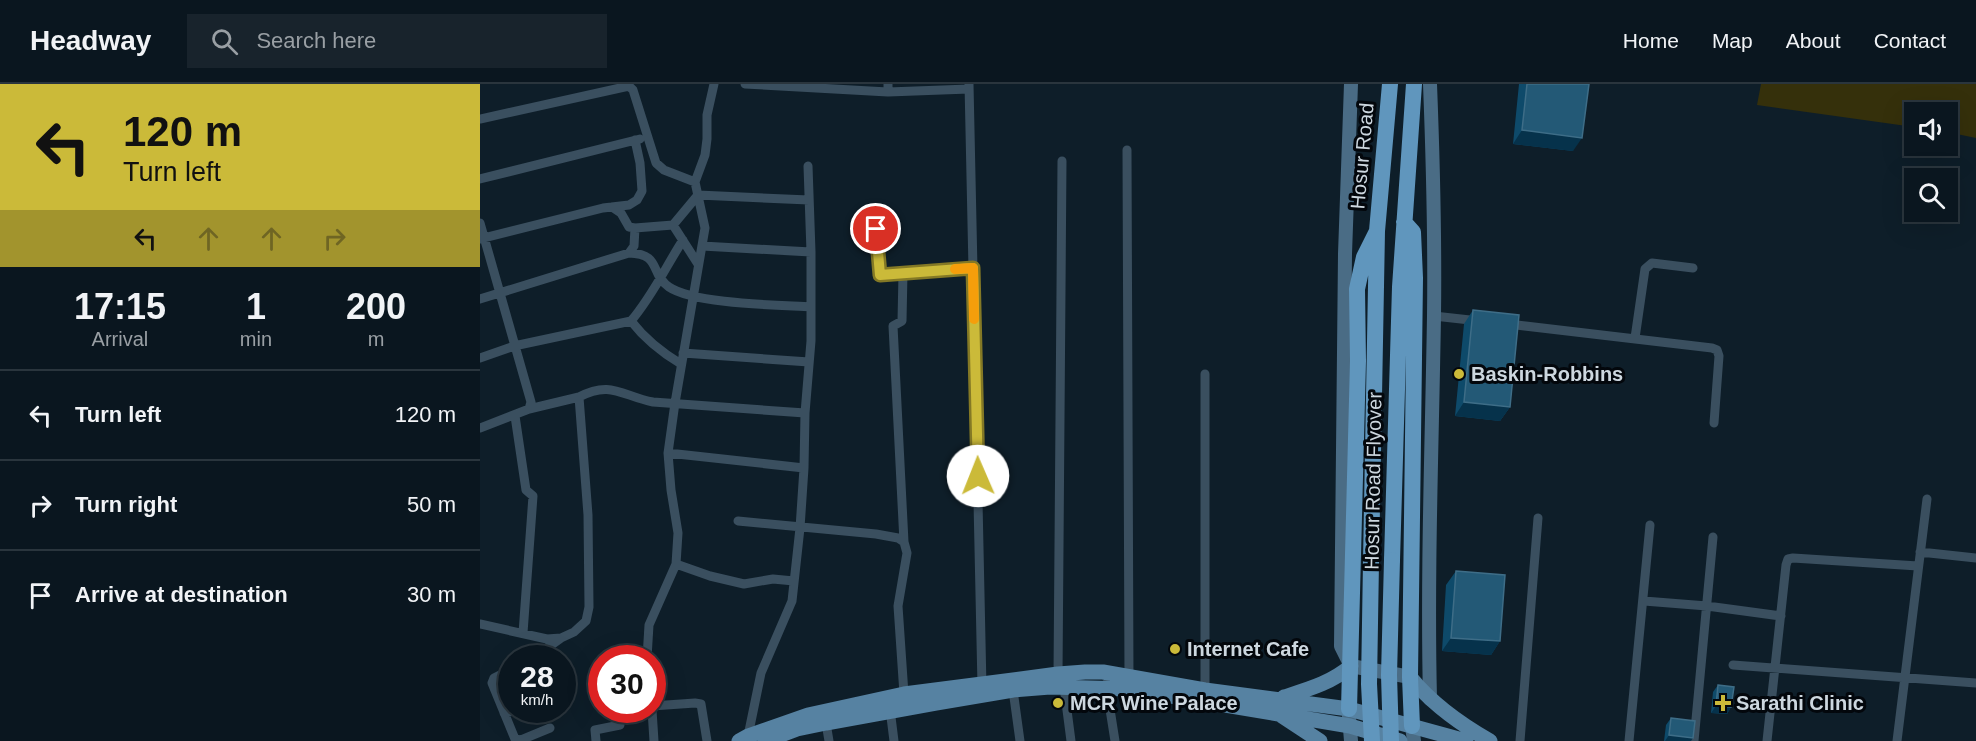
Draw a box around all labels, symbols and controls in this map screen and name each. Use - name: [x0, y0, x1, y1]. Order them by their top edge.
- search box: [187, 14, 607, 68]
- text: Headway: [30, 25, 151, 56]
- icon: search: [208, 25, 241, 58]
- text: Search here: [256, 28, 376, 53]
- text: Home: [1623, 29, 1679, 52]
- text: Map: [1712, 29, 1753, 52]
- text: About: [1786, 29, 1841, 52]
- text: Contact: [1874, 29, 1946, 52]
- street label: Hosur Road: [1346, 102, 1378, 210]
- map controls: [1904, 102, 1958, 222]
- button: sound: [1904, 102, 1958, 156]
- icon: left: [24, 108, 102, 186]
- text: 120 m: [123, 108, 242, 155]
- text: Turn left: [123, 157, 221, 187]
- button: search: [1904, 168, 1958, 222]
- pin: [850, 203, 901, 254]
- icon: arrive: [859, 212, 892, 245]
- icon: left: [129, 222, 162, 255]
- icon: ahead: [192, 222, 225, 255]
- icon: ahead: [255, 222, 288, 255]
- icon: right: [318, 222, 351, 255]
- text: 17:15: [74, 286, 166, 327]
- text: 1: [246, 286, 266, 327]
- text: 200: [346, 286, 406, 327]
- text: Arrival: [92, 328, 148, 350]
- text: min: [240, 328, 272, 350]
- text: m: [368, 328, 384, 350]
- place label: Baskin-Robbins: [1471, 363, 1623, 385]
- marker: Baskin-Robbins: [1452, 367, 1466, 381]
- street label: Hosur Road Flyover: [1360, 392, 1386, 570]
- icon: left: [24, 399, 57, 432]
- text: Turn left: [75, 402, 161, 427]
- text: 120 m: [395, 402, 456, 427]
- position arrow: [946, 444, 1010, 508]
- icon: right: [24, 489, 57, 522]
- text: Turn right: [75, 492, 177, 517]
- text: 50 m: [407, 492, 456, 517]
- icon: arrive: [24, 579, 57, 612]
- text: Arrive at destination: [75, 582, 288, 607]
- text: 30 m: [407, 582, 456, 607]
- place label: Internet Cafe: [1187, 638, 1309, 660]
- marker: Internet Cafe: [1168, 642, 1182, 656]
- speed limit sign: 30: [588, 645, 666, 723]
- text: 28: [520, 660, 554, 693]
- text: km/h: [521, 691, 553, 708]
- place label: MCR Wine Palace: [1070, 692, 1238, 714]
- place label: Sarathi Clinic: [1736, 692, 1864, 714]
- marker: Sarathi Clinic: [1714, 694, 1732, 712]
- marker: MCR Wine Palace: [1051, 696, 1065, 710]

